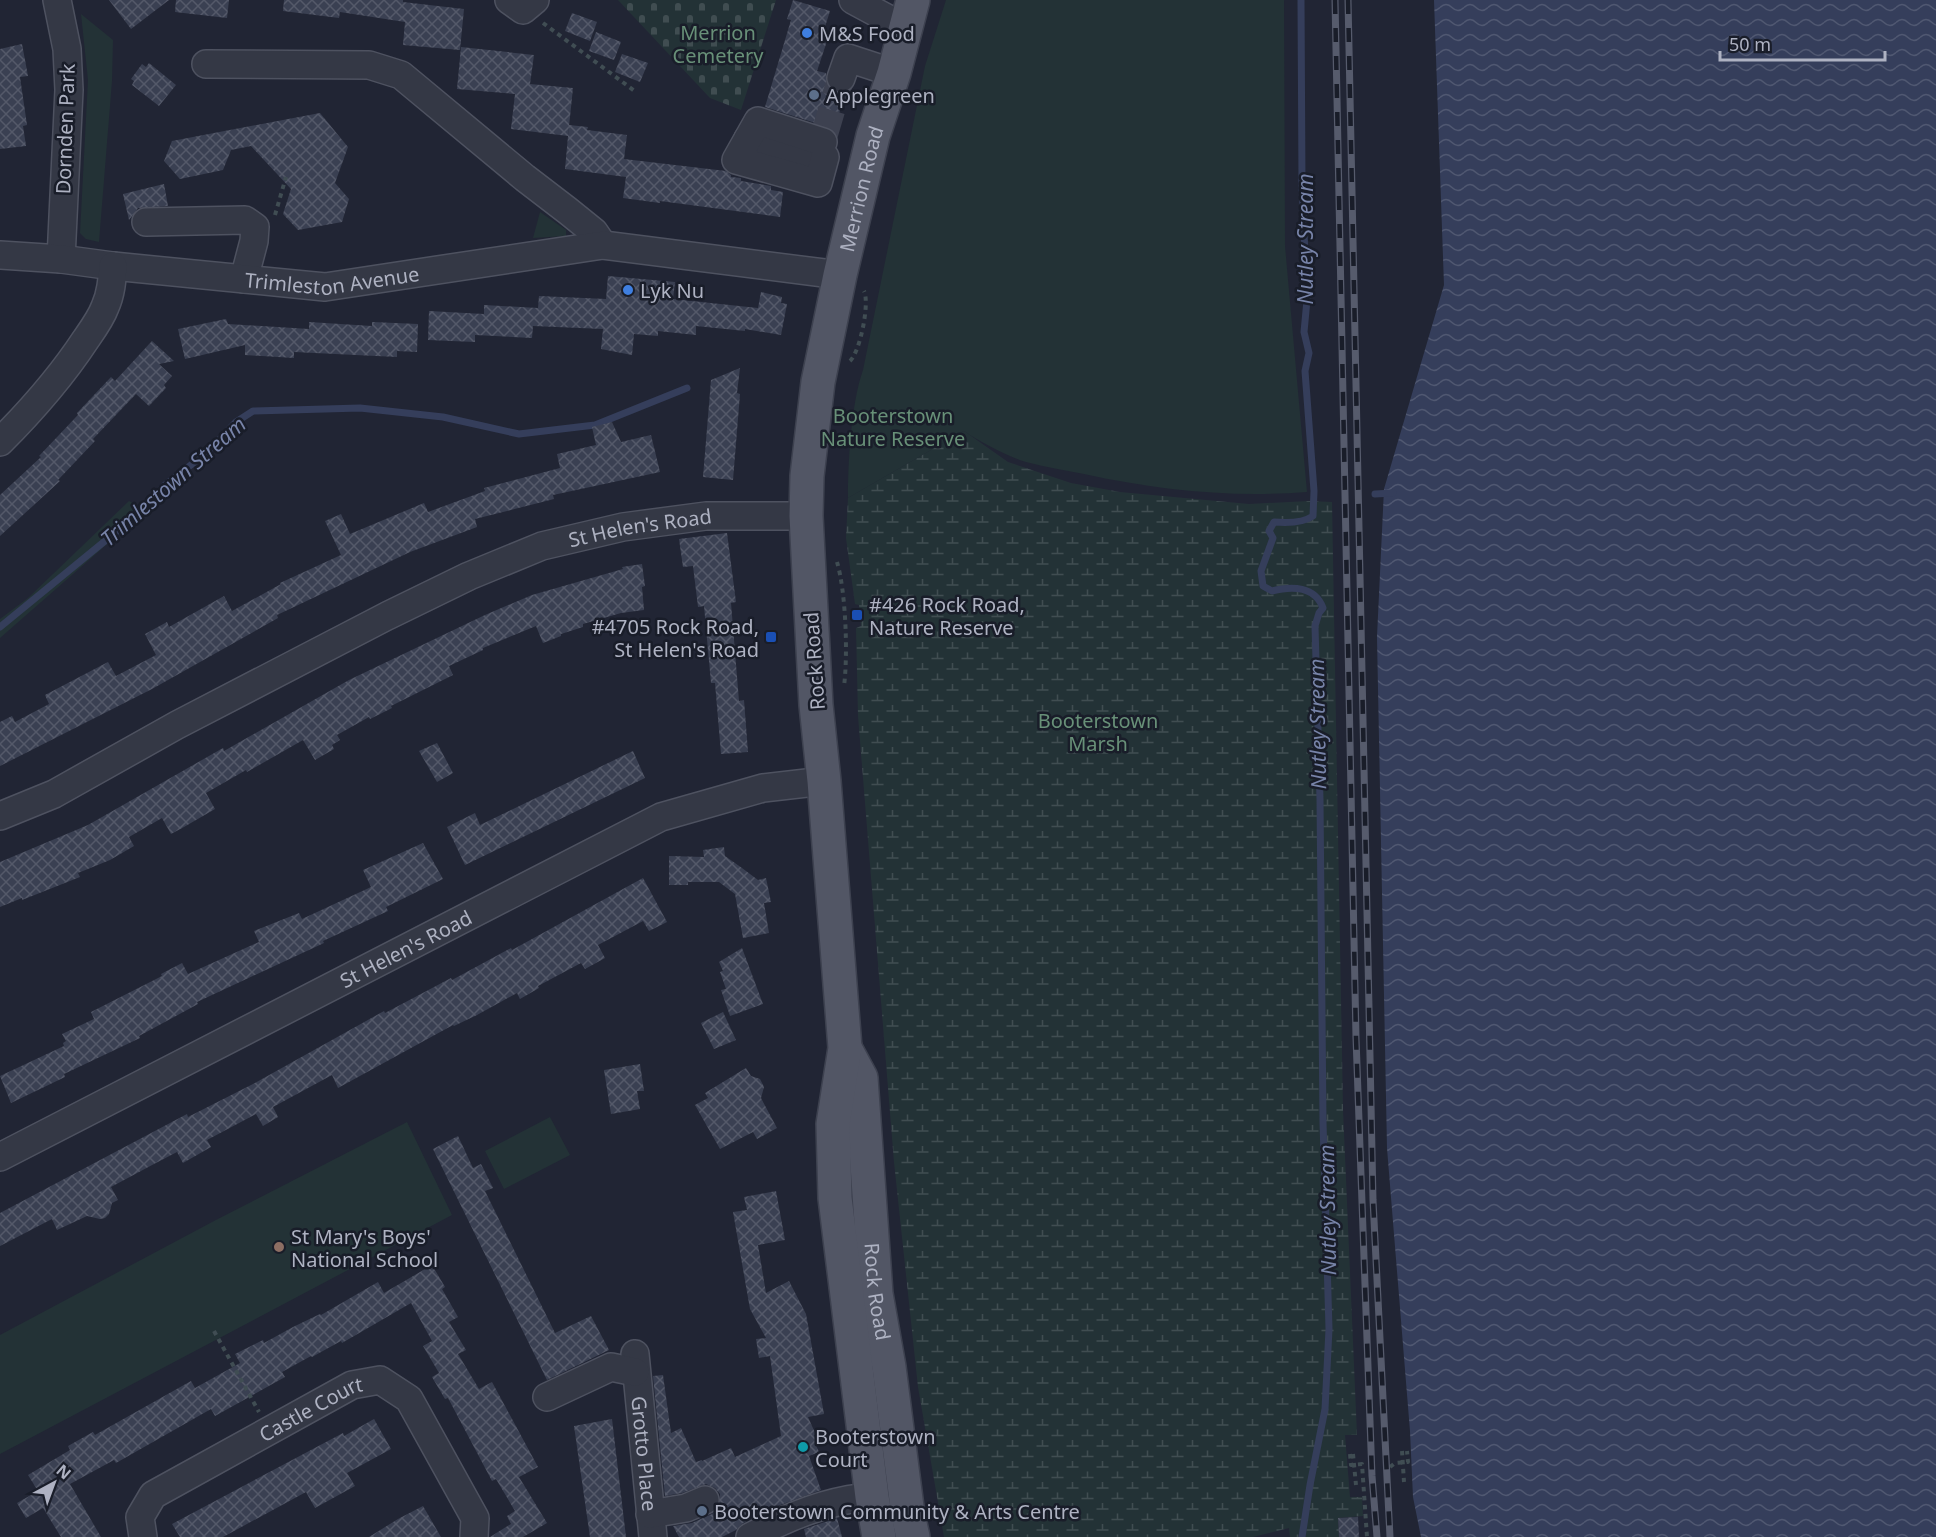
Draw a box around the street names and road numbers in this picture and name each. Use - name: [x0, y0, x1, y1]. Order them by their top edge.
- street label: Dornden Park: [49, 63, 81, 195]
- street label: Merrion Road: [832, 122, 889, 254]
- street label: Trimleston Avenue: [244, 259, 421, 301]
- street label: St Helen's Road: [566, 502, 713, 553]
- street label: Rock Road: [797, 611, 831, 711]
- street label: St Helen's Road: [335, 903, 476, 994]
- street label: Rock Road: [859, 1242, 897, 1342]
- street label: Castle Court: [254, 1370, 365, 1447]
- street label: Grotto Place: [626, 1395, 664, 1512]

